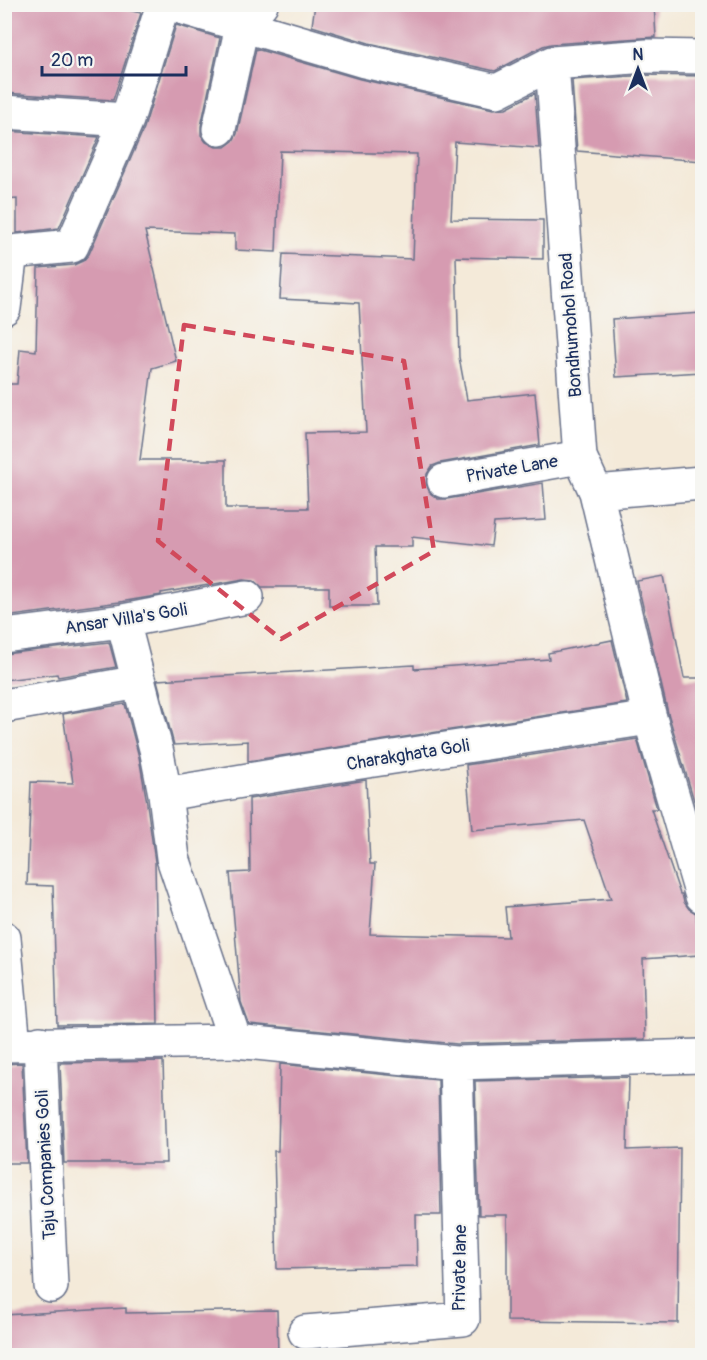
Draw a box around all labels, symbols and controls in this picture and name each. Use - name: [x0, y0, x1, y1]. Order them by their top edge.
- scale bar: [42, 39, 186, 77]
- north arrow: [608, 39, 668, 99]
- text: N: [633, 45, 644, 65]
- text: 20 m: [51, 49, 93, 72]
- street label: Bondhumohol Road: [554, 252, 588, 398]
- street label: Private Lane: [464, 450, 560, 488]
- street label: Ansar Villa's Goli: [63, 598, 189, 640]
- street label: Charakghata Goli: [345, 734, 471, 776]
- street label: Taju Companies Goli: [31, 1090, 61, 1240]
- street label: Private lane: [448, 1224, 472, 1312]

